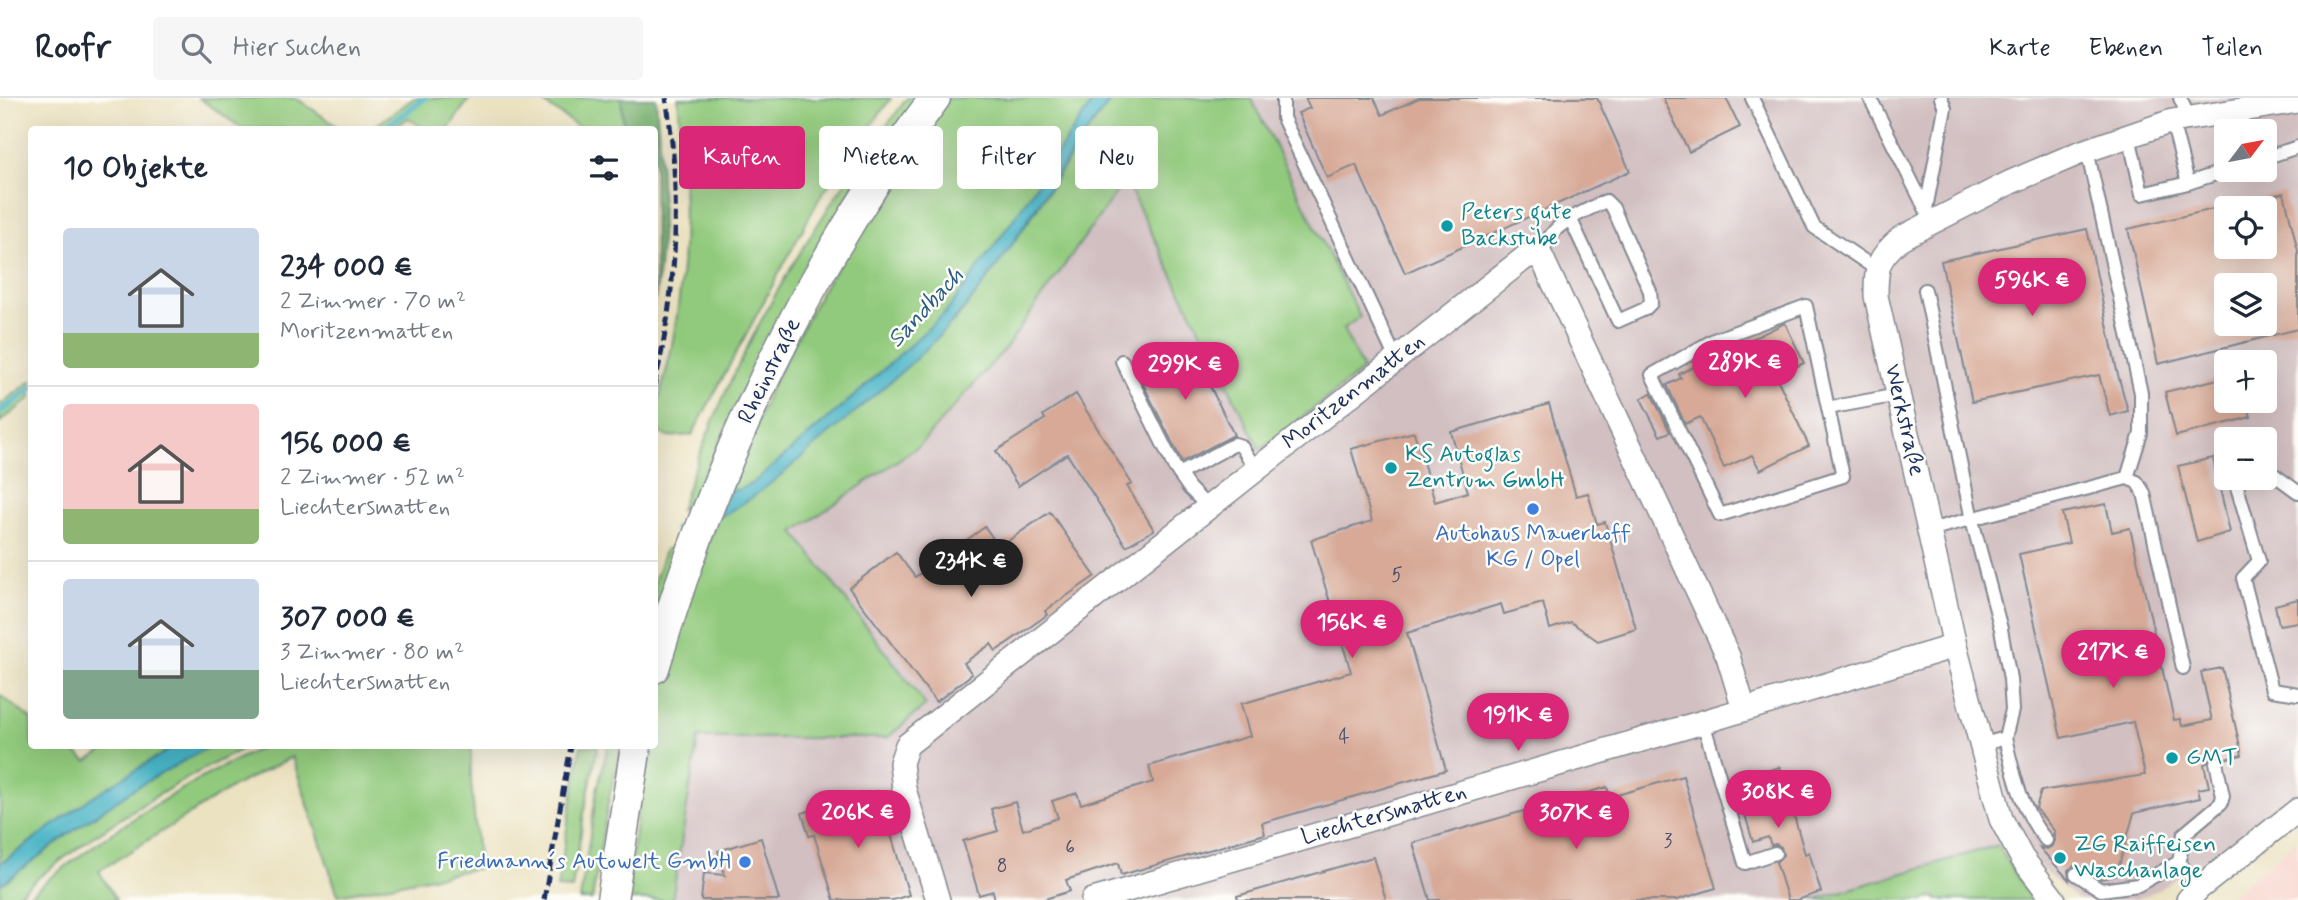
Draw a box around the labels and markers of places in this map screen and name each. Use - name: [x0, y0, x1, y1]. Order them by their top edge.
- place label: Peters gute Backstube: [1461, 198, 1572, 254]
- marker: Peters gute Backstube: [1439, 218, 1455, 234]
- pin: 596K €: [1975, 258, 2089, 318]
- pin: 289K €: [1688, 341, 1802, 400]
- pin: 299K €: [1128, 342, 1242, 402]
- place label: KS Autoglas Zentrum GmbH: [1405, 440, 1565, 496]
- marker: KS Autoglas Zentrum GmbH: [1383, 460, 1399, 476]
- marker: Autohaus Mauerhoff KG / Opel: [1525, 501, 1541, 517]
- place label: Autohaus Mauerhoff KG / Opel: [1435, 519, 1631, 575]
- pin: 234K €: [914, 540, 1028, 599]
- pin: 156K €: [1295, 601, 1409, 660]
- pin: 217K €: [2056, 630, 2170, 690]
- pin: 191K €: [1461, 694, 1575, 753]
- place label: GMT: [2186, 743, 2238, 773]
- marker: GMT: [2164, 750, 2180, 766]
- pin: 308K €: [1721, 770, 1835, 830]
- pin: 206K €: [801, 790, 915, 850]
- pin: 307K €: [1519, 792, 1633, 851]
- place label: ZG Raiffeisen Waschanlage: [2074, 830, 2216, 888]
- place label: Friedmann´s Autowelt GmbH: [437, 847, 731, 877]
- marker: ZG Raiffeisen Waschanlage: [2052, 850, 2068, 866]
- marker: Friedmann´s Autowelt GmbH: [737, 854, 753, 870]

